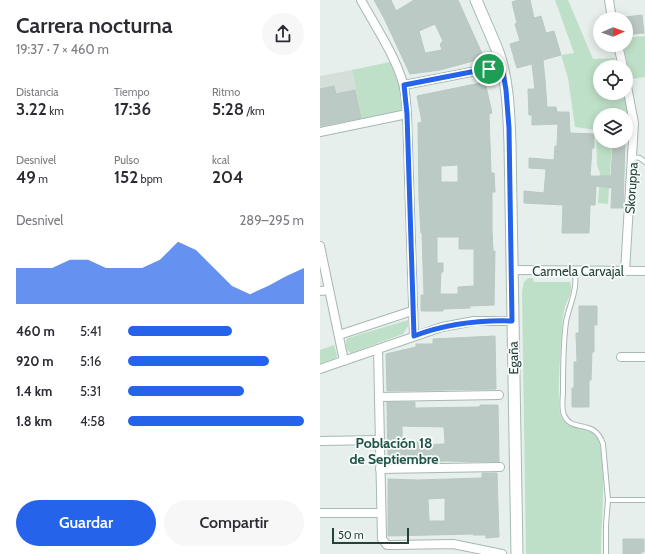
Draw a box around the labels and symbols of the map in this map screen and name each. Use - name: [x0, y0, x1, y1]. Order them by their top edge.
- north arrow: [593, 12, 633, 52]
- pin: [472, 52, 506, 86]
- street label: Skoruppa: [621, 161, 641, 214]
- street label: Carmela Carvajal: [532, 263, 624, 280]
- street label: Egaña: [505, 340, 521, 375]
- district label: Población 18 de Septiembre: [350, 434, 438, 468]
- scale bar: [332, 526, 409, 545]

